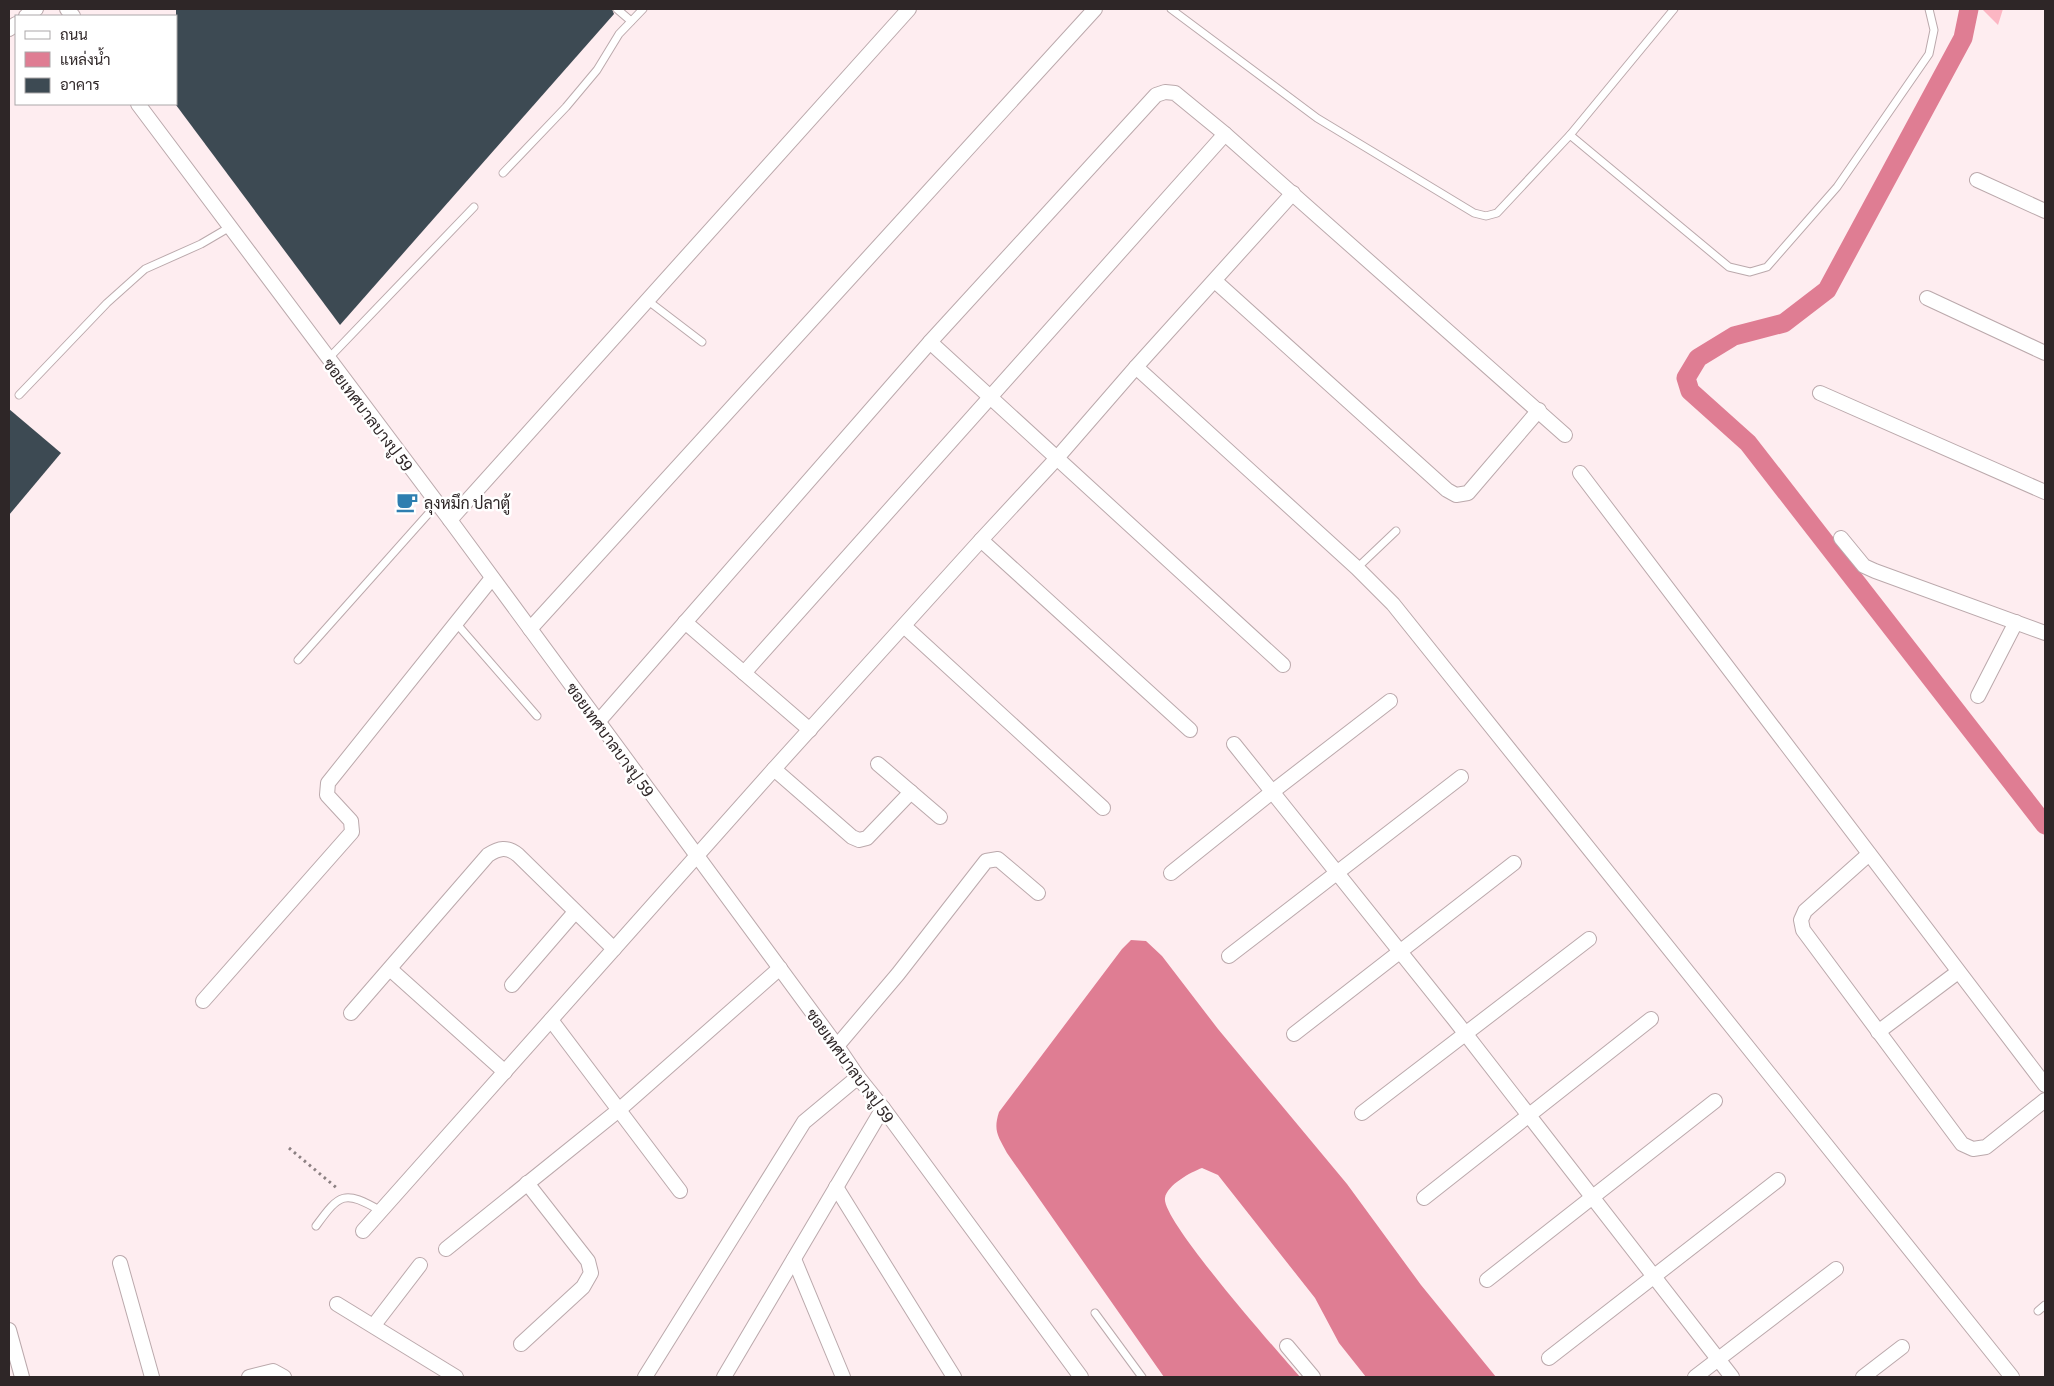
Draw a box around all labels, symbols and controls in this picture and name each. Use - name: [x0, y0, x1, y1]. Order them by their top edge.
- legend: [15, 15, 178, 105]
- text: ถนน: [60, 22, 88, 45]
- text: แหล่งน้ำ: [60, 47, 111, 70]
- text: อาคาร: [60, 72, 100, 95]
- street label: ซอยเทศบาลบางปู 59: [318, 352, 420, 476]
- cafe icon: ลุงหมึก ปลาตู้: [394, 489, 420, 515]
- place label: ลุงหมึก ปลาตู้: [424, 490, 511, 515]
- street label: ซอยเทศบาลบางปู 59: [560, 677, 661, 802]
- street label: ซอยเทศบาลบางปู 59: [800, 1003, 901, 1128]

